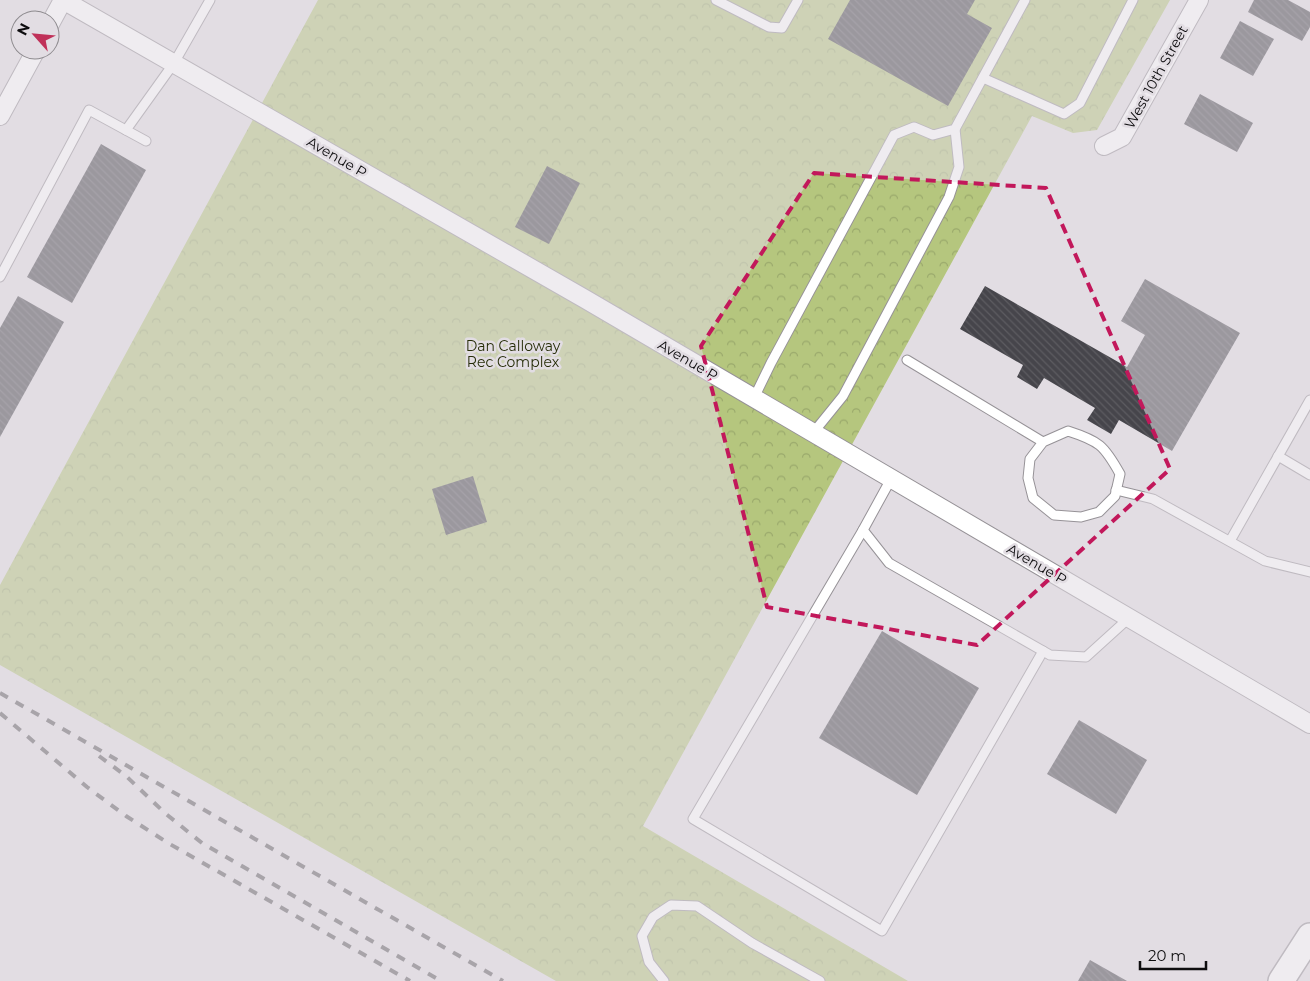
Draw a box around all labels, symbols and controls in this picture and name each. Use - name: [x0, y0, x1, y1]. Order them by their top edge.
- north arrow: [10, 10, 60, 60]
- text: N: [13, 20, 34, 38]
- street label: West 10th Street: [1120, 22, 1192, 132]
- street label: Avenue P: [304, 133, 370, 181]
- street label: Avenue P: [655, 336, 721, 384]
- park label: Dan Calloway Rec Complex: [466, 337, 561, 371]
- street label: Avenue P: [1004, 540, 1070, 588]
- scale bar: [1140, 938, 1206, 970]
- text: 20 m: [1148, 946, 1186, 965]

